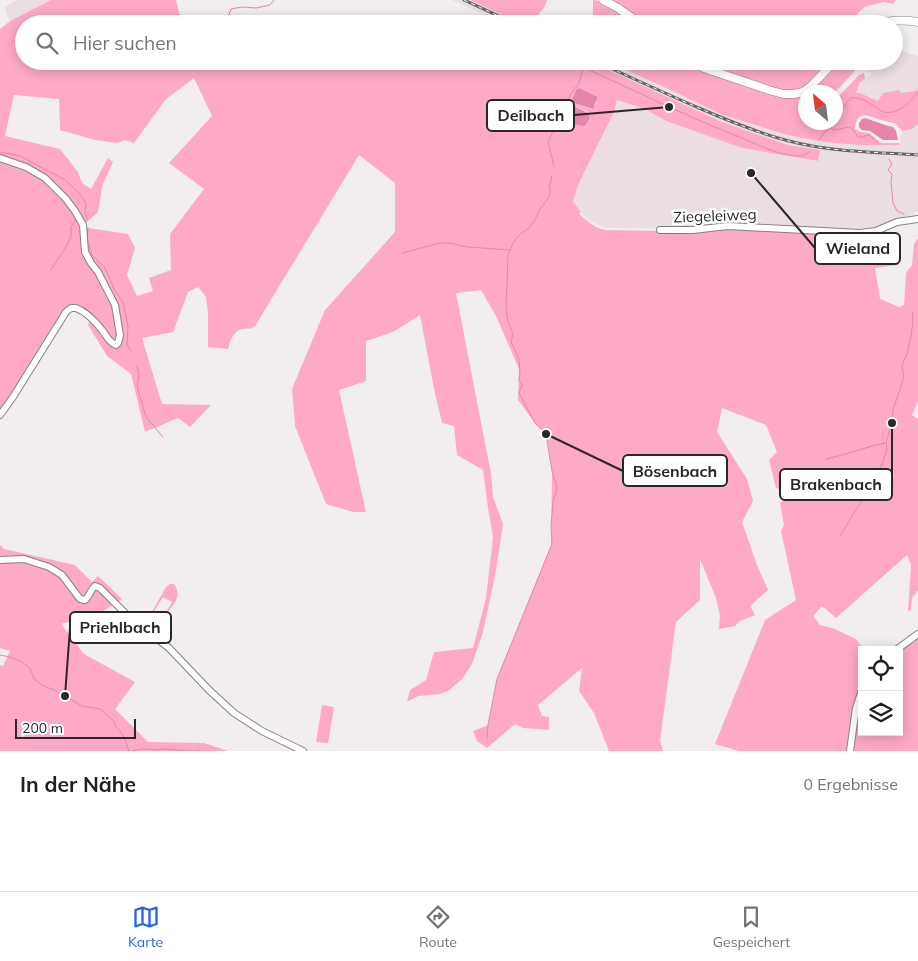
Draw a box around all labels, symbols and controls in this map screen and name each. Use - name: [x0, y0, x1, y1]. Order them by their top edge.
- search box: [15, 15, 903, 70]
- icon: search: [33, 29, 61, 57]
- text: Hier suchen: [73, 31, 177, 55]
- north arrow: [798, 85, 843, 130]
- callout: Deilbach: [487, 100, 574, 131]
- text: Deilbach: [498, 105, 564, 125]
- street label: Ziegeleiweg: [673, 205, 757, 226]
- callout: Wieland: [815, 233, 900, 264]
- text: Wieland: [826, 238, 890, 258]
- callout: Bösenbach: [623, 455, 727, 486]
- text: Bösenbach: [633, 461, 717, 481]
- callout: Brakenbach: [780, 469, 892, 500]
- text: Brakenbach: [790, 474, 882, 494]
- callout: Priehlbach: [70, 612, 171, 643]
- text: Priehlbach: [79, 617, 161, 637]
- map controls: [858, 646, 903, 736]
- button: locate: [858, 646, 903, 691]
- button: layers: [858, 691, 903, 736]
- scale bar: [15, 716, 136, 739]
- text: 200 m: [22, 719, 63, 737]
- text: In der Nähe: [20, 771, 136, 797]
- text: 0 Ergebnisse: [803, 774, 898, 794]
- tab: Karte: [128, 903, 163, 951]
- tab: Route: [419, 903, 457, 951]
- tab: Gespeichert: [713, 903, 790, 951]

